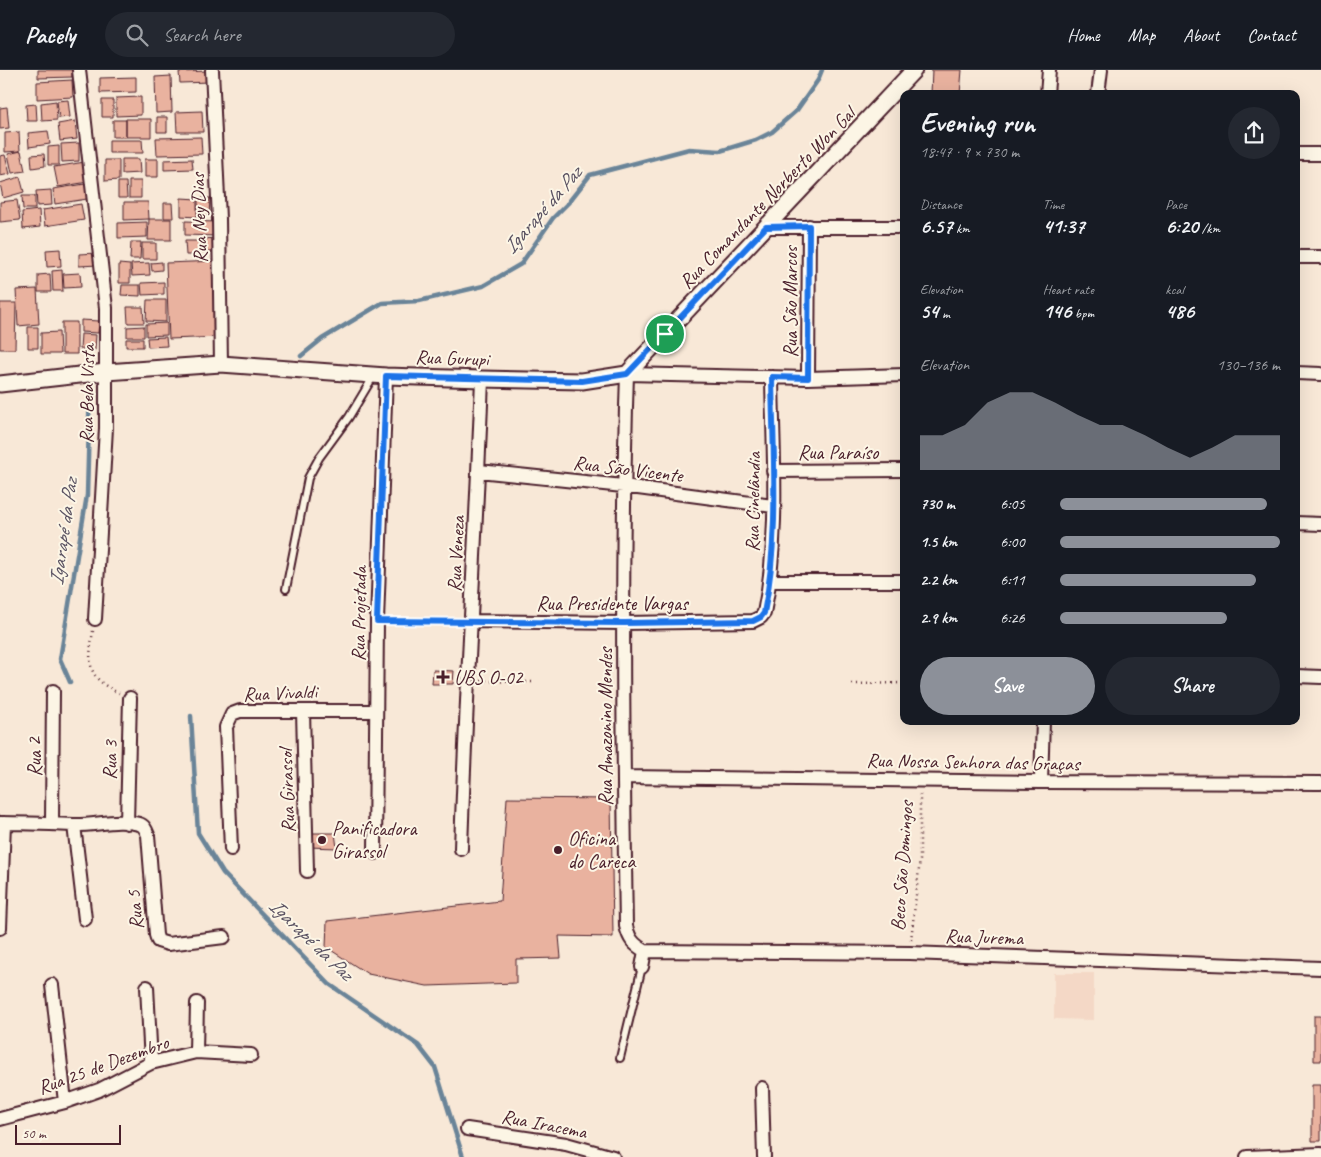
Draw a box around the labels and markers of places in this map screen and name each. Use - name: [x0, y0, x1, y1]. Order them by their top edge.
- pin: [644, 313, 686, 355]
- place label: UBS O-02: [454, 665, 525, 690]
- marker: UBS O-02: [436, 670, 450, 684]
- place label: Panificadora Girassol: [332, 816, 418, 864]
- place label: Oficina do Careca: [568, 826, 636, 874]
- marker: Panificadora Girassol: [316, 834, 328, 846]
- marker: Oficina do Careca: [552, 844, 564, 856]

